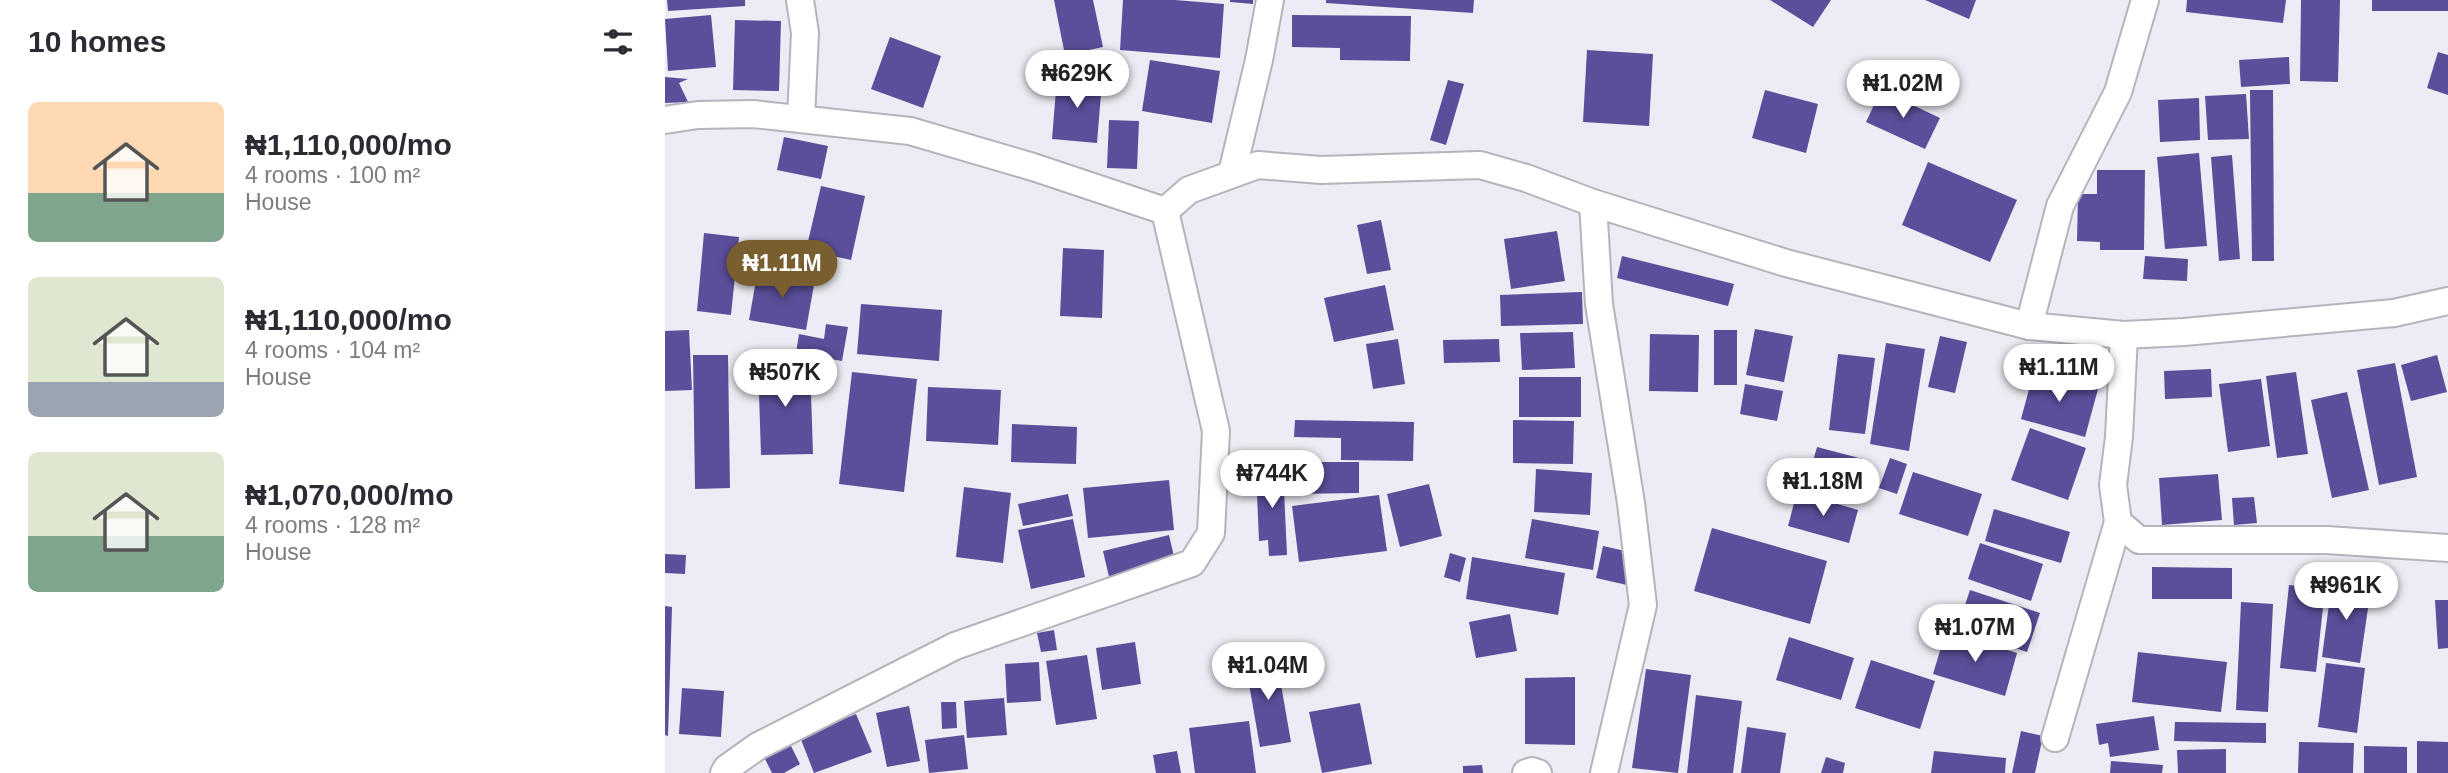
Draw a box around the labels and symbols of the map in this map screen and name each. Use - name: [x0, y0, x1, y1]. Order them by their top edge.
- pin: ₦629K: [1028, 50, 1126, 110]
- pin: ₦1.02M: [1846, 60, 1960, 120]
- pin: ₦1.11M: [725, 240, 839, 300]
- pin: ₦1.11M: [2002, 344, 2116, 404]
- pin: ₦507K: [736, 350, 834, 409]
- pin: ₦744K: [1223, 450, 1321, 510]
- pin: ₦1.18M: [1766, 458, 1880, 518]
- pin: ₦961K: [2297, 562, 2395, 622]
- pin: ₦1.07M: [1918, 604, 2032, 664]
- pin: ₦1.04M: [1211, 642, 1325, 702]

